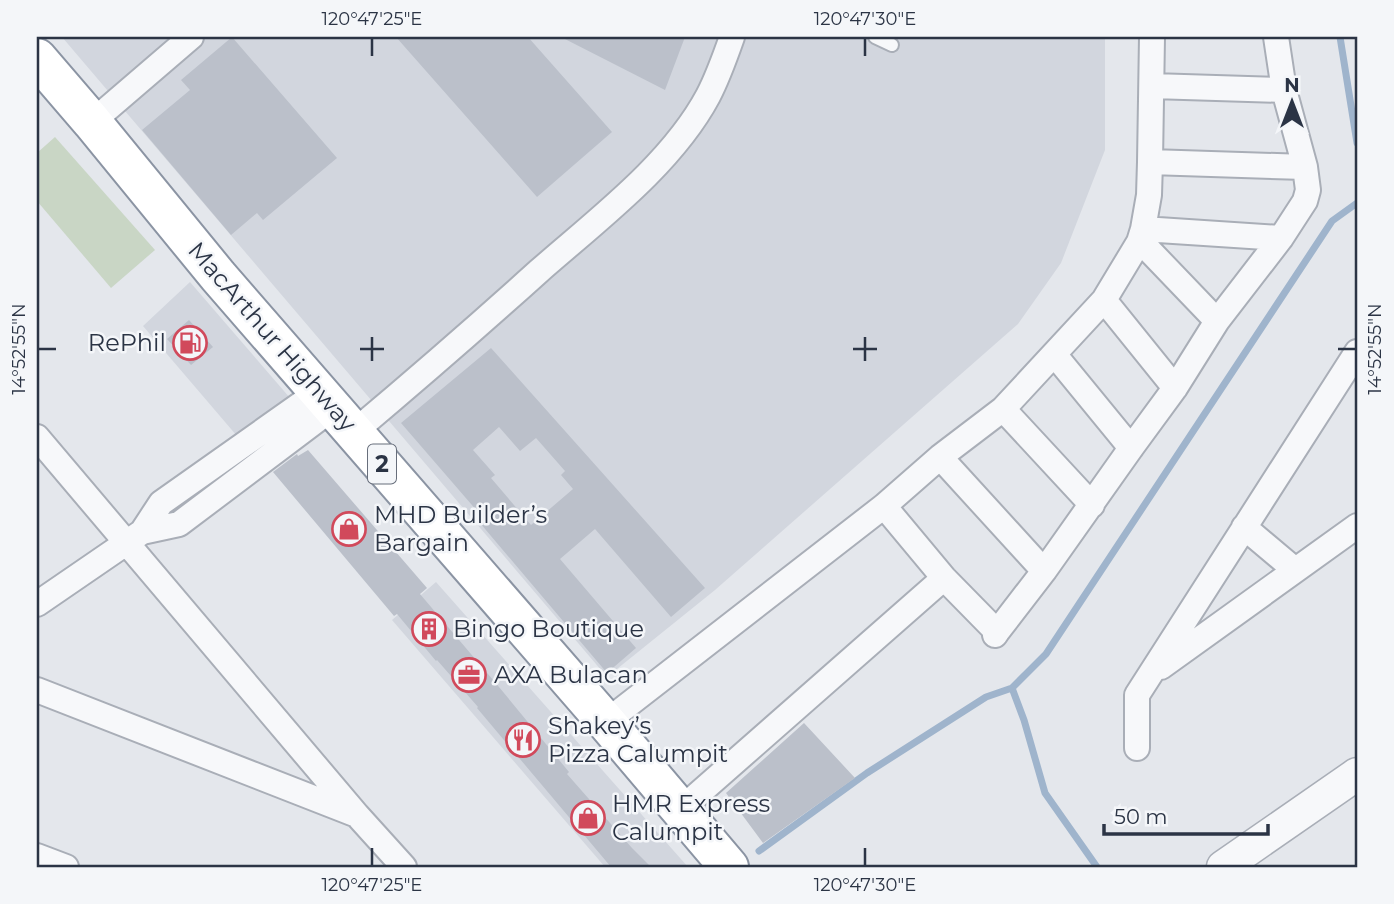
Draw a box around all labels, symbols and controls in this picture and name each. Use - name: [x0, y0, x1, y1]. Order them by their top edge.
- text: 120°47'25"E: [322, 8, 422, 30]
- text: 120°47'30"E: [814, 8, 916, 30]
- north arrow: [1258, 66, 1328, 136]
- text: N: [1284, 74, 1300, 97]
- street label: MacArthur Highway: [182, 236, 363, 437]
- text: 14°52'55"N: [8, 303, 30, 395]
- text: 14°52'55"N: [1364, 303, 1386, 395]
- fuel station icon: RePhil: [171, 324, 209, 362]
- place label: RePhil: [88, 328, 166, 357]
- road number: 2: [368, 445, 396, 484]
- place label: MHD Builder’s Bargain: [374, 500, 547, 557]
- shop icon: MHD Builder’s Bargain: [330, 510, 368, 548]
- building icon: Bingo Boutique: [410, 610, 448, 648]
- place label: Bingo Boutique: [453, 614, 644, 643]
- office icon: AXA Bulacan: [450, 656, 488, 694]
- place label: AXA Bulacan: [494, 660, 648, 689]
- place label: Shakey’s Pizza Calumpit: [548, 711, 728, 768]
- restaurant icon: Shakey’s Pizza Calumpit: [504, 721, 542, 759]
- place label: HMR Express Calumpit: [612, 789, 770, 846]
- scale bar: [1104, 792, 1268, 836]
- shop icon: HMR Express Calumpit: [569, 799, 607, 837]
- text: 50 m: [1114, 804, 1168, 829]
- text: 120°47'25"E: [322, 874, 422, 896]
- text: 120°47'30"E: [814, 874, 916, 896]

